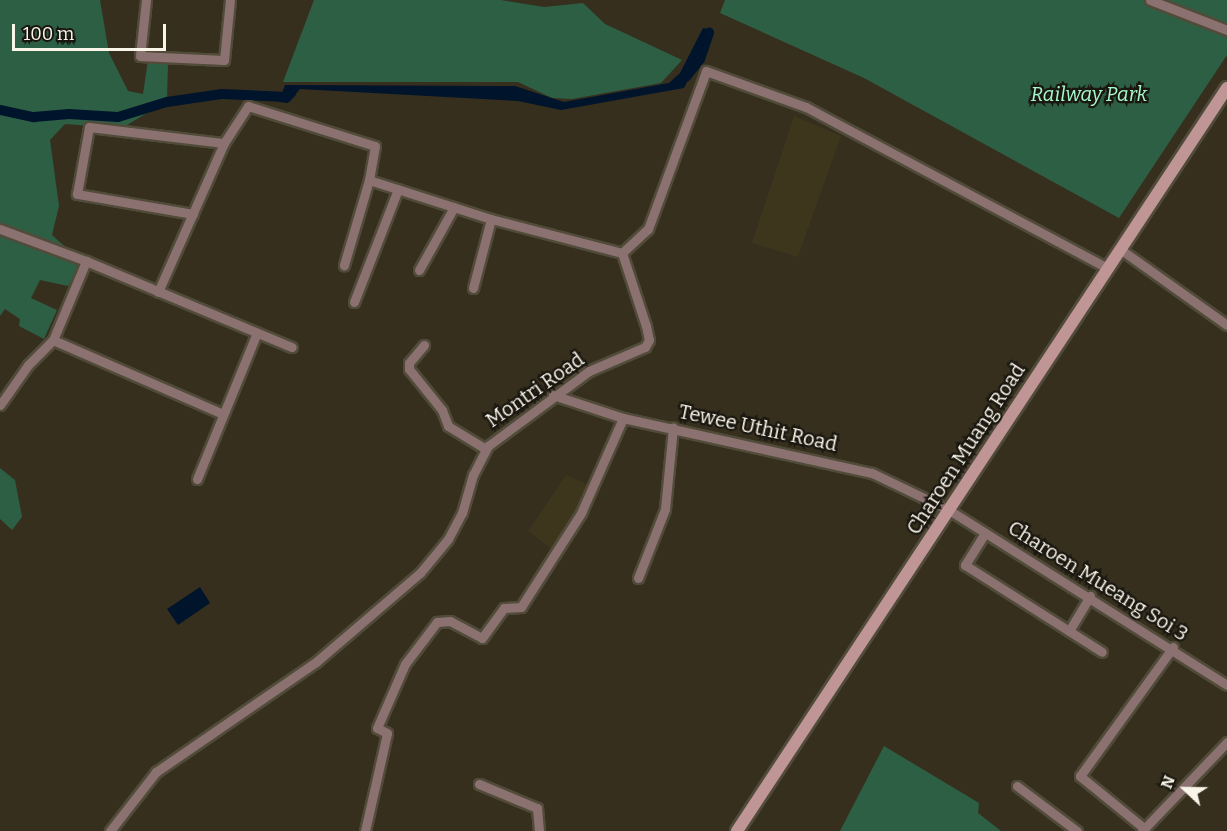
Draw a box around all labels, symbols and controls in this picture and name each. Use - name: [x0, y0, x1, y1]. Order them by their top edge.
- scale bar: [15, 12, 170, 50]
- text: 100 m: [23, 23, 74, 45]
- park label: Railway Park: [1031, 82, 1147, 106]
- street label: Montri Road: [481, 347, 589, 433]
- street label: Charoen Muang Road: [902, 359, 1030, 539]
- street label: Tewee Uthit Road: [677, 399, 839, 457]
- street label: Charoen Mueang Soi 3: [1004, 516, 1192, 646]
- north arrow: [1155, 759, 1215, 819]
- text: N: [1157, 773, 1179, 791]

